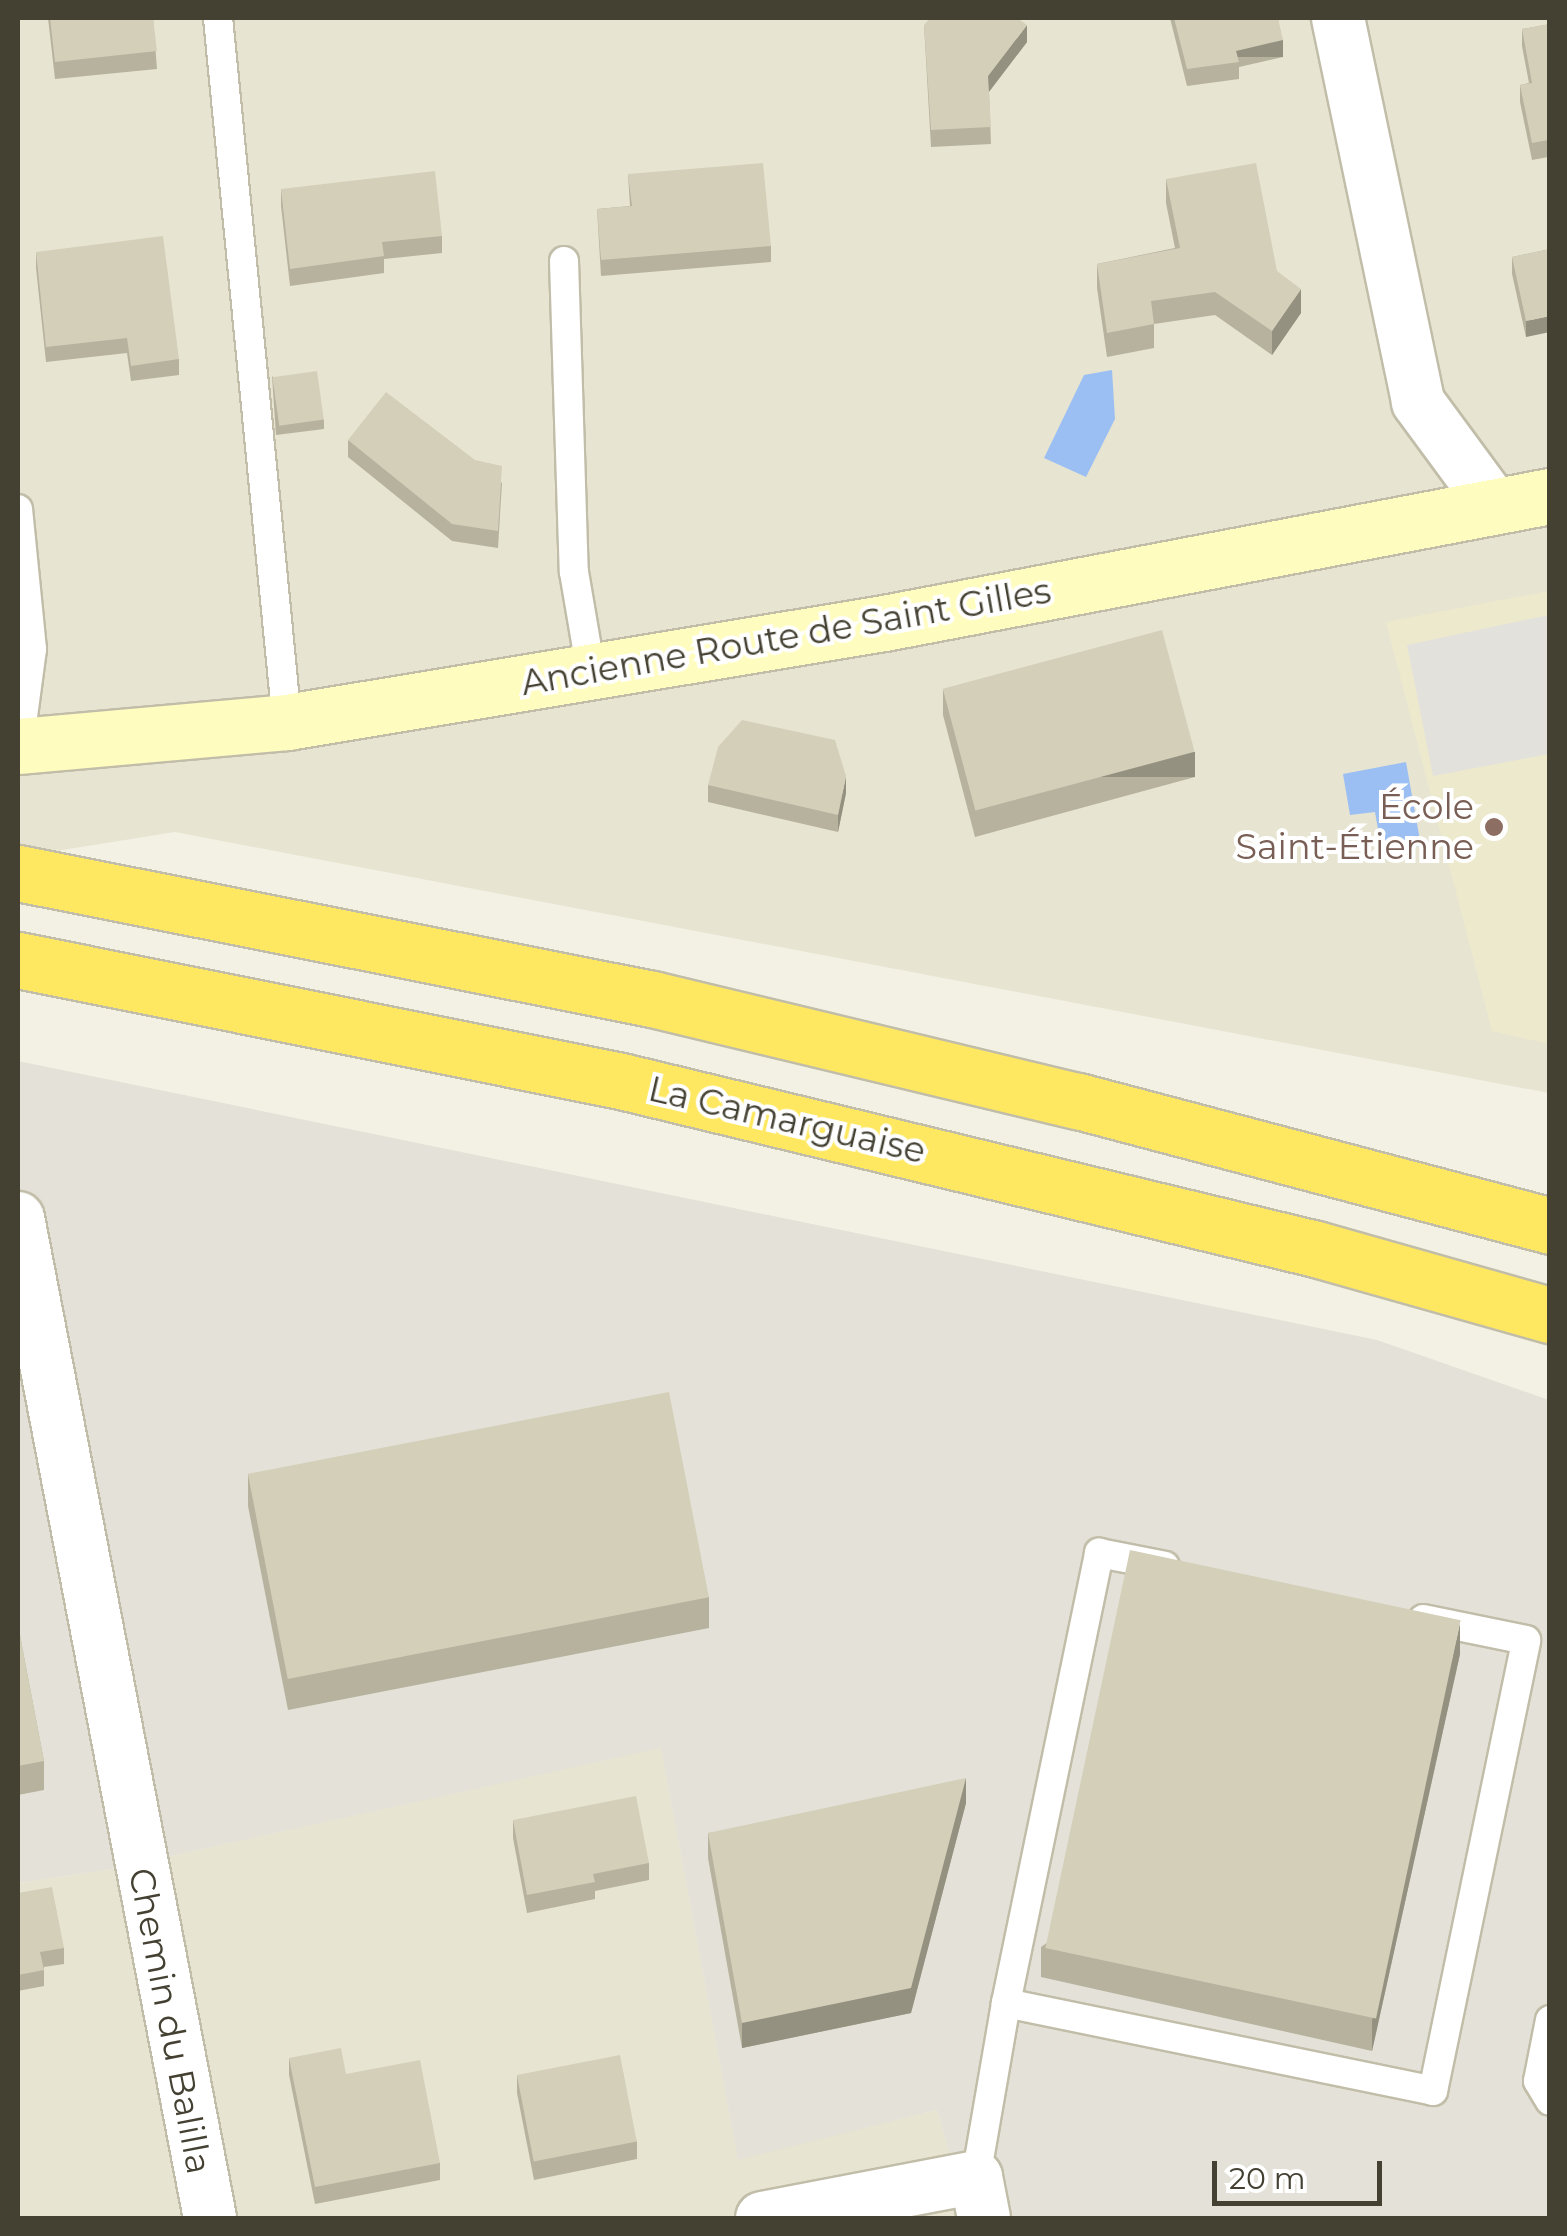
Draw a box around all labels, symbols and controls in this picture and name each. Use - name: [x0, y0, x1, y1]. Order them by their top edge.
- street label: Ancienne Route de Saint Gilles: [518, 570, 1054, 704]
- place label: École Saint-Étienne: [1235, 786, 1474, 868]
- marker: École Saint-Étienne: [1483, 816, 1505, 838]
- street label: La Camarguaise: [645, 1068, 929, 1172]
- street label: Chemin du Balilla: [120, 1864, 220, 2178]
- scale bar: [1217, 2141, 1387, 2203]
- text: 20 m: [1229, 2160, 1306, 2197]

